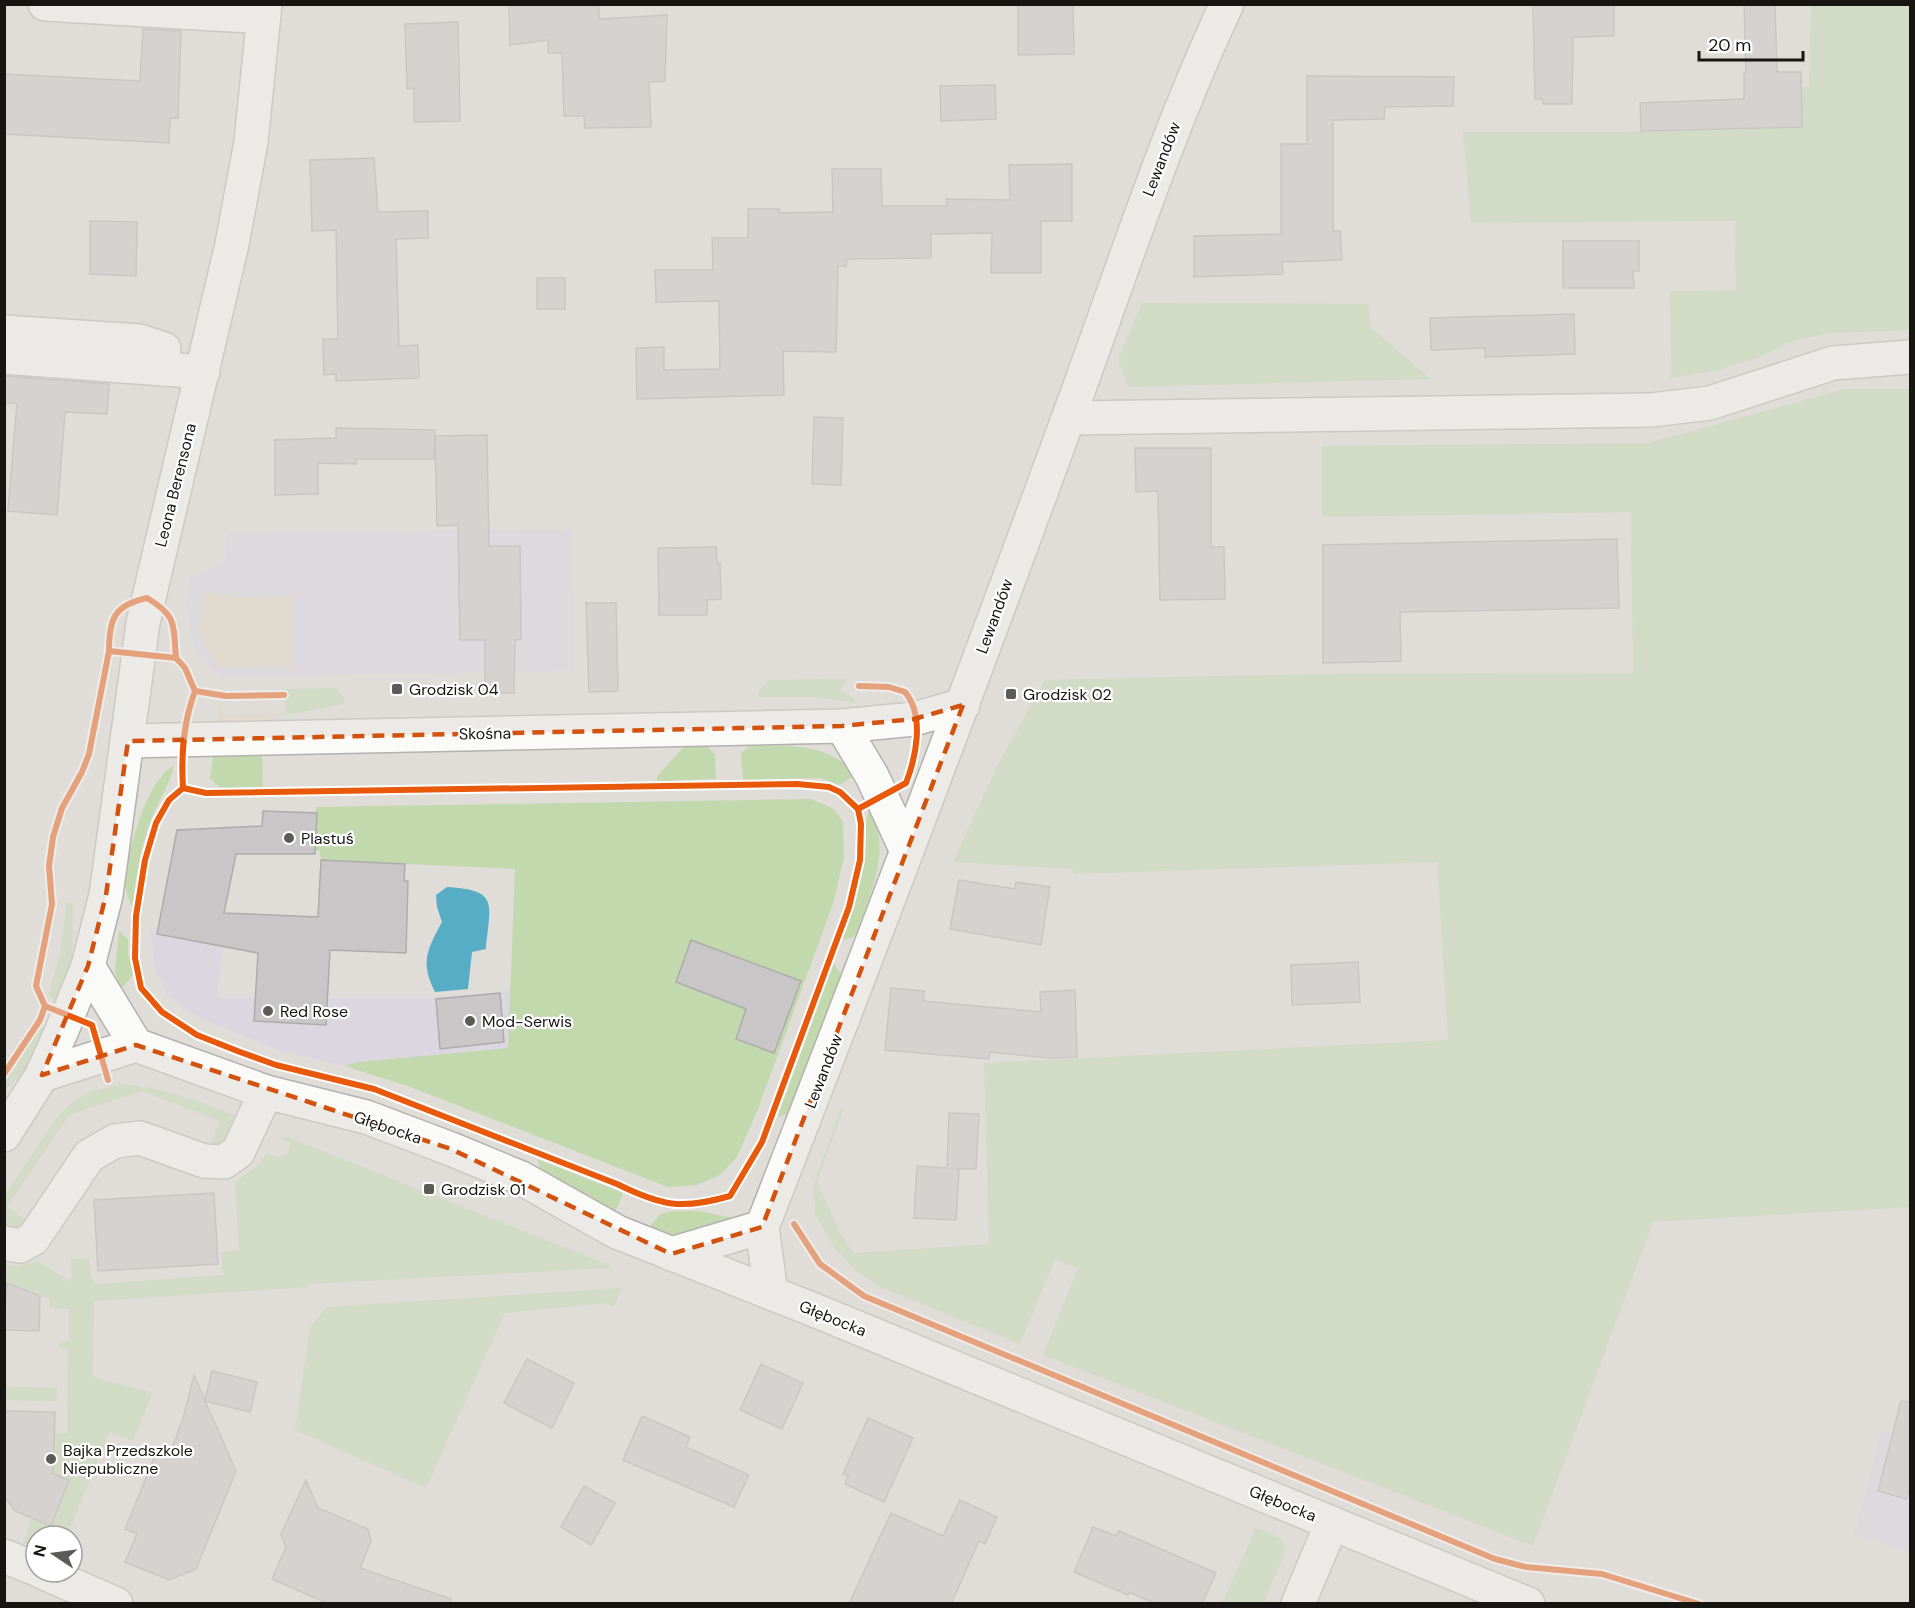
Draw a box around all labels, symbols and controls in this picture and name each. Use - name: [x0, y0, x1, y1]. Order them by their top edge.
- scale bar: [1699, 24, 1802, 62]
- text: 20 m: [1708, 33, 1751, 57]
- street label: Lewandów: [1138, 119, 1185, 199]
- street label: Leona Berensona: [150, 421, 201, 549]
- street label: Lewandów: [971, 576, 1018, 656]
- place label: Grodzisk 04: [409, 679, 499, 700]
- marker: Grodzisk 04: [390, 682, 404, 696]
- place label: Grodzisk 02: [1023, 684, 1112, 705]
- marker: Grodzisk 02: [1004, 687, 1018, 701]
- street label: Skośna: [459, 723, 511, 744]
- place label: Plastuś: [301, 828, 354, 849]
- marker: Plastuś: [282, 831, 296, 845]
- place label: Red Rose: [280, 1001, 348, 1022]
- marker: Red Rose: [261, 1004, 275, 1018]
- place label: Mod-Serwis: [482, 1011, 572, 1032]
- marker: Mod-Serwis: [463, 1014, 477, 1028]
- street label: Lewandów: [800, 1031, 847, 1111]
- street label: Głębocka: [351, 1106, 425, 1149]
- place label: Grodzisk 01: [441, 1179, 526, 1200]
- marker: Grodzisk 01: [422, 1182, 436, 1196]
- street label: Głębocka: [796, 1296, 869, 1341]
- place label: Bajka Przedszkole Niepubliczne: [63, 1440, 193, 1479]
- marker: Bajka Przedszkole Niepubliczne: [44, 1452, 58, 1466]
- street label: Głębocka: [1246, 1481, 1319, 1526]
- north arrow: [24, 1524, 84, 1584]
- text: N: [28, 1543, 51, 1559]

